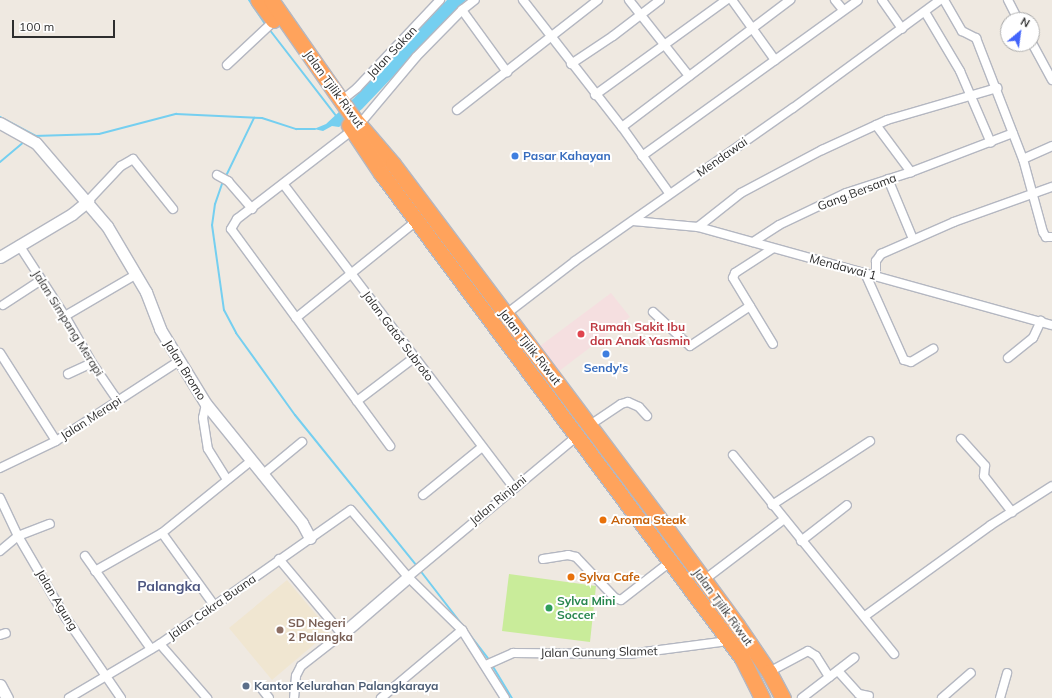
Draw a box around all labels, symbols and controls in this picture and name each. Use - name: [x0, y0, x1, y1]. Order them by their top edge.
- scale bar: [14, 12, 117, 38]
- north arrow: [1000, 12, 1040, 52]
- text: N: [1018, 14, 1032, 31]
- text: 100 m: [19, 19, 54, 34]
- street label: Jalan Sakan: [364, 23, 420, 81]
- street label: Jalan Tjilik Riwut: [301, 48, 367, 130]
- street label: Mendawai: [694, 134, 750, 180]
- place label: Pasar Kahayan: [523, 149, 611, 163]
- marker: Pasar Kahayan: [510, 151, 520, 161]
- street label: Gang Bersama: [816, 170, 898, 214]
- street label: Mendawai 1: [808, 251, 878, 283]
- street label: Jalan Simpang Merapi: [29, 267, 107, 379]
- street label: Jalan Gatot Subroto: [359, 288, 437, 384]
- street label: Jalan Tjilik Riwut: [496, 306, 564, 388]
- place label: Rumah Sakit Ibu dan Anak Yasmin: [590, 320, 690, 348]
- marker: Rumah Sakit Ibu dan Anak Yasmin: [575, 328, 587, 340]
- street label: Jalan Bromo: [161, 337, 209, 403]
- marker: Sendy's: [601, 349, 611, 359]
- place label: Sendy's: [584, 361, 628, 375]
- street label: Jalan Merapi: [58, 393, 124, 443]
- street label: Jalan Rinjani: [467, 472, 529, 528]
- place label: Aroma Steak: [611, 513, 686, 527]
- marker: Aroma Steak: [598, 515, 608, 525]
- street label: Jalan Tjilik Riwut: [690, 566, 756, 648]
- street label: Jalan Agung: [33, 567, 81, 633]
- place label: Sylva Cafe: [579, 570, 640, 584]
- street label: Jalan Cakra Buana: [165, 571, 259, 643]
- marker: Sylva Cafe: [566, 572, 576, 582]
- district label: Palangka: [137, 578, 201, 594]
- place label: Sylva Mini Soccer: [557, 594, 615, 622]
- marker: Sylva Mini Soccer: [544, 603, 554, 613]
- place label: SD Negeri 2 Palangka: [288, 616, 353, 644]
- marker: SD Negeri 2 Palangka: [275, 625, 285, 635]
- street label: Jalan Gunung Slamet: [540, 644, 658, 660]
- place label: Kantor Kelurahan Palangkaraya: [254, 679, 439, 693]
- marker: Kantor Kelurahan Palangkaraya: [241, 681, 251, 691]

